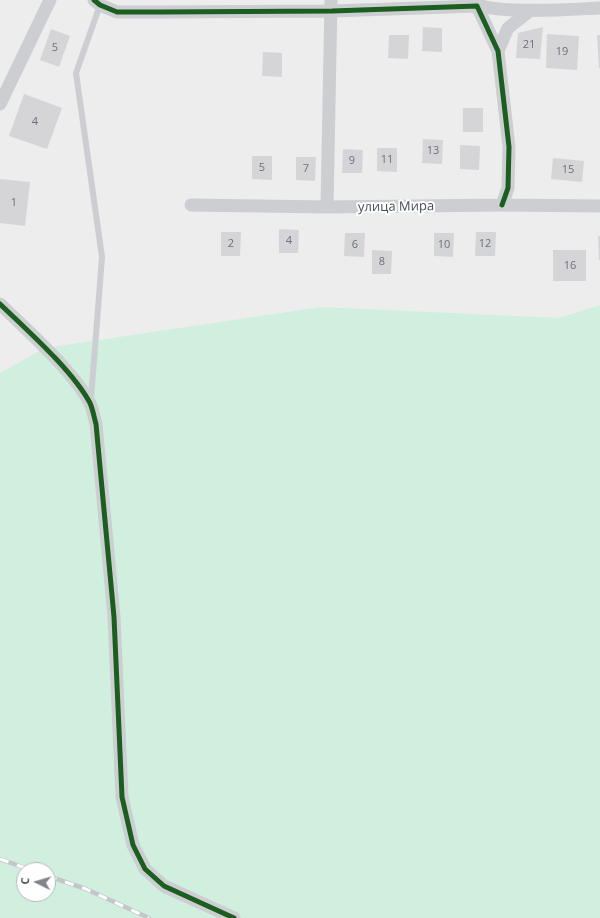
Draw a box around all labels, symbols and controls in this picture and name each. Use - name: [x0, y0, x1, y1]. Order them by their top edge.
- house number: 21: [523, 38, 535, 52]
- house number: 5: [52, 41, 58, 55]
- house number: 19: [556, 45, 568, 59]
- house number: 4: [32, 115, 38, 129]
- house number: 13: [427, 144, 439, 158]
- house number: 11: [381, 153, 393, 167]
- house number: 9: [349, 154, 355, 168]
- house number: 5: [259, 161, 265, 175]
- house number: 7: [303, 162, 309, 176]
- house number: 15: [562, 163, 574, 177]
- house number: 1: [11, 196, 17, 210]
- street label: улица Мира: [358, 199, 434, 215]
- house number: 4: [286, 234, 292, 248]
- house number: 2: [228, 237, 234, 251]
- house number: 12: [479, 237, 491, 251]
- house number: 6: [352, 238, 358, 252]
- house number: 10: [438, 238, 450, 252]
- house number: 8: [379, 255, 385, 269]
- house number: 16: [564, 259, 576, 273]
- north arrow: [16, 862, 56, 902]
- text: С: [17, 877, 32, 885]

